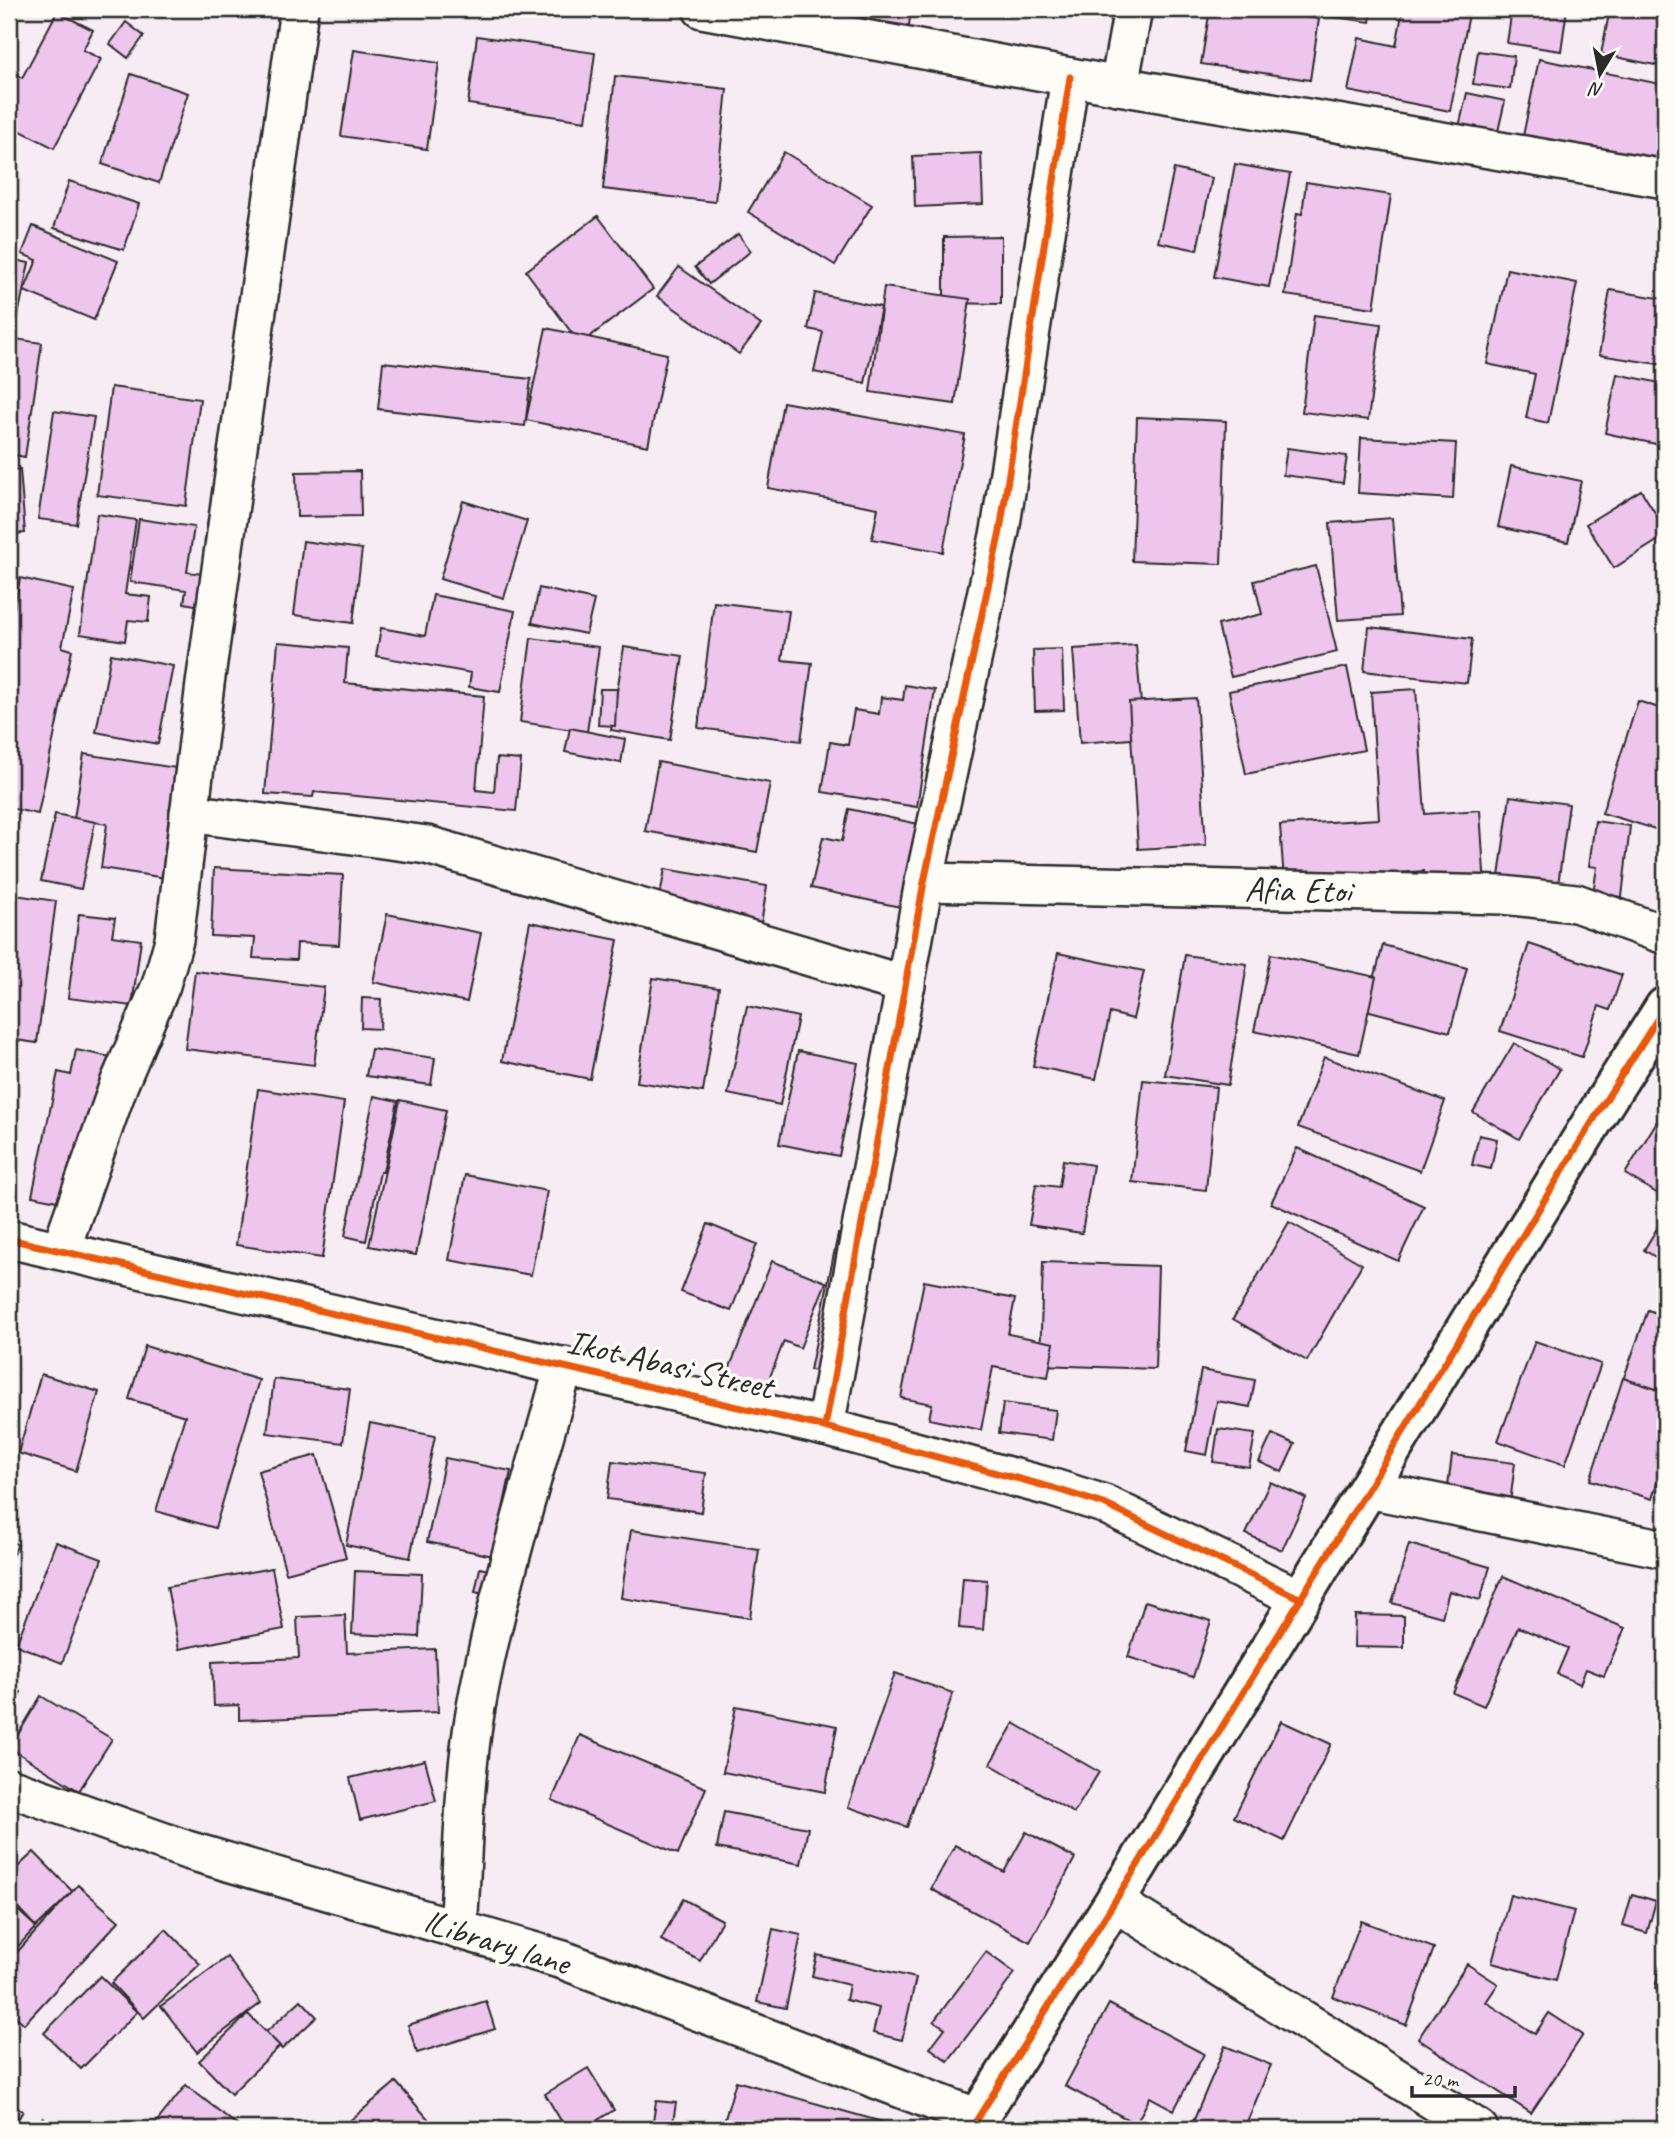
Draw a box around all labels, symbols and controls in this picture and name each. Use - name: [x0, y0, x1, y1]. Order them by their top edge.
- north arrow: [1566, 38, 1636, 108]
- text: N: [1586, 76, 1605, 103]
- street label: Afia Etoi: [1244, 867, 1356, 914]
- street label: Ikot Abasi Street: [563, 1319, 780, 1410]
- street label: lLibrary lane: [419, 1899, 578, 1986]
- scale bar: [1412, 2054, 1515, 2098]
- text: 20 m: [1422, 2066, 1460, 2092]

